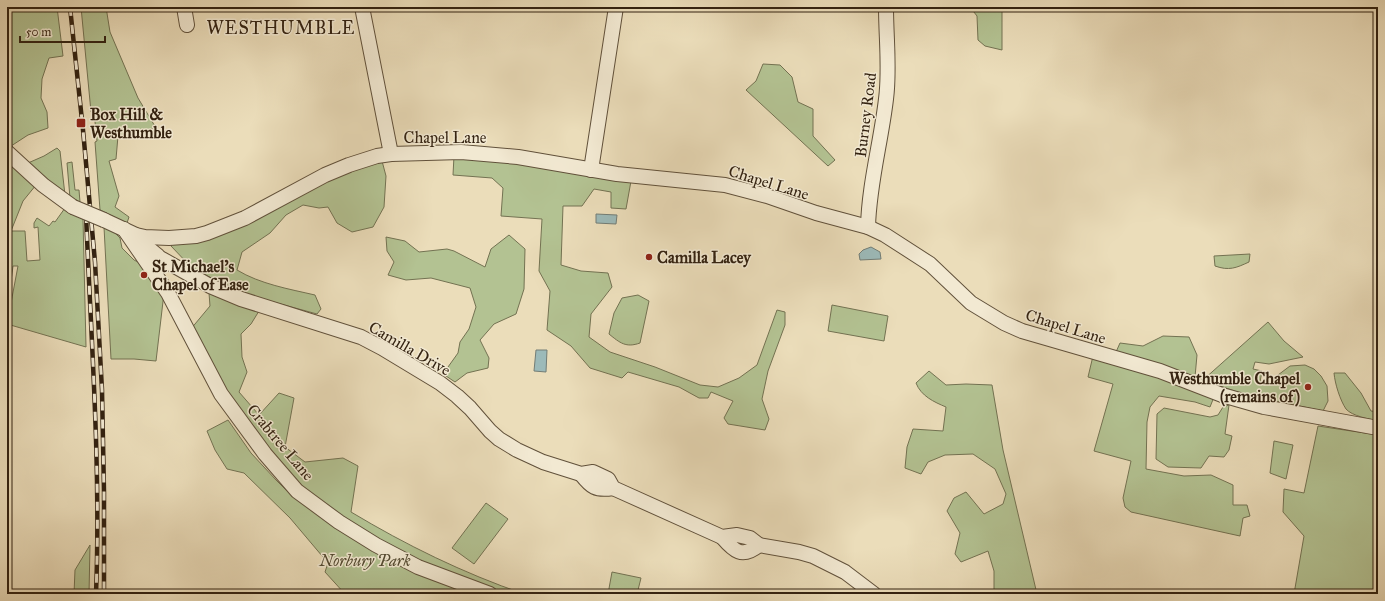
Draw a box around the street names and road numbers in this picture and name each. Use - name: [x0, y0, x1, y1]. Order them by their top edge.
- street label: Burney Road: [851, 72, 880, 159]
- street label: Chapel Lane: [404, 128, 487, 147]
- street label: Chapel Lane: [726, 161, 812, 204]
- street label: Chapel Lane: [1023, 305, 1109, 348]
- street label: Camilla Drive: [365, 317, 454, 380]
- street label: Crabtree Lane: [243, 400, 318, 485]

